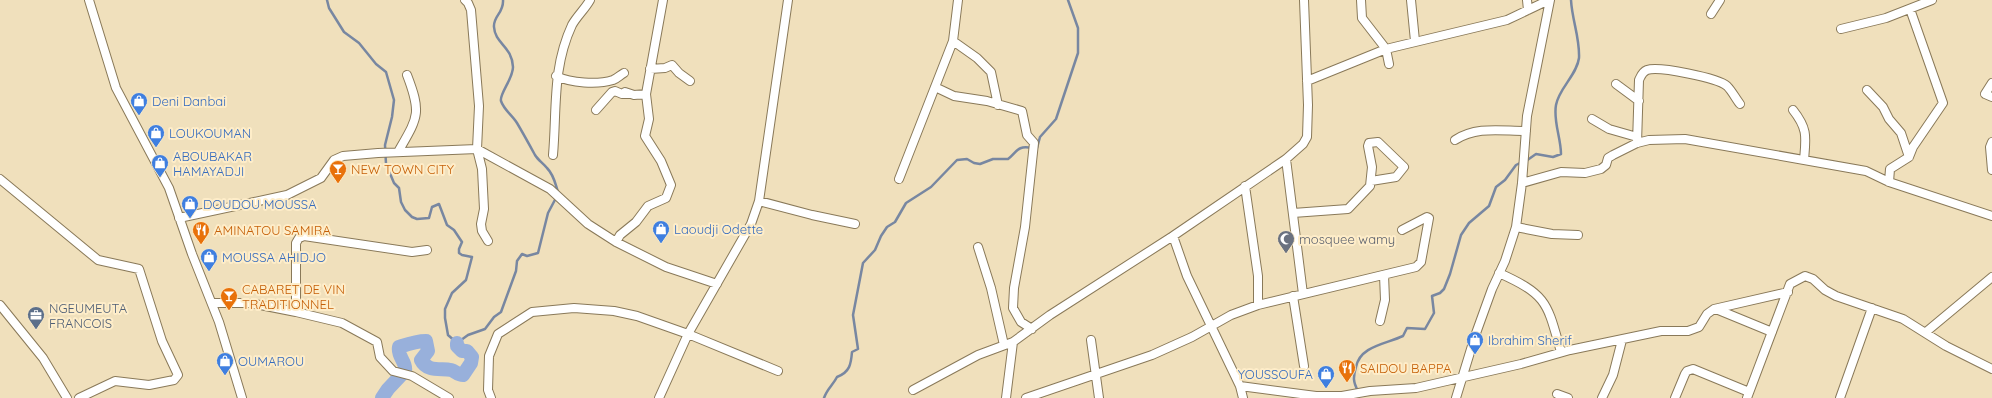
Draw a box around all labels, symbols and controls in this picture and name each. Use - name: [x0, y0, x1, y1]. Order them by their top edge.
- shop icon: Deni Danbai: [129, 91, 149, 116]
- place label: Deni Danbai: [152, 93, 226, 109]
- shop icon: LOUKOUMAN: [146, 123, 166, 148]
- place label: LOUKOUMAN: [169, 125, 251, 141]
- place label: ABOUBAKAR HAMAYADJI: [173, 148, 252, 179]
- shop icon: ABOUBAKAR HAMAYADJI: [150, 153, 170, 178]
- bar icon: NEW TOWN CITY: [328, 159, 348, 184]
- place label: NEW TOWN CITY: [351, 161, 455, 177]
- shop icon: DOUDOU MOUSSA: [180, 194, 200, 219]
- place label: DOUDOU MOUSSA: [203, 196, 317, 212]
- shop icon: Laoudji Odette: [651, 219, 671, 244]
- restaurant icon: AMINATOU SAMIRA: [191, 220, 211, 245]
- place label: Laoudji Odette: [674, 221, 763, 237]
- place label: AMINATOU SAMIRA: [214, 222, 331, 238]
- mosque icon: mosquee wamy: [1276, 229, 1296, 254]
- place label: mosquee wamy: [1299, 231, 1395, 247]
- shop icon: MOUSSA AHIDJO: [199, 247, 219, 272]
- place label: MOUSSA AHIDJO: [222, 249, 326, 265]
- place label: CABARET DE VIN TRADITIONNEL: [242, 281, 345, 312]
- bar icon: CABARET DE VIN TRADITIONNEL: [219, 286, 239, 311]
- place label: NGEUMEUTA FRANCOIS: [49, 300, 128, 331]
- office icon: NGEUMEUTA FRANCOIS: [26, 305, 46, 330]
- shop icon: Ibrahim Sherif: [1465, 330, 1485, 355]
- place label: Ibrahim Sherif: [1488, 332, 1572, 348]
- shop icon: OUMAROU: [215, 351, 235, 376]
- place label: OUMAROU: [238, 353, 304, 369]
- restaurant icon: SAIDOU BAPPA: [1337, 358, 1357, 383]
- place label: SAIDOU BAPPA: [1360, 360, 1452, 376]
- shop icon: YOUSSOUFA: [1316, 364, 1336, 389]
- place label: YOUSSOUFA: [1238, 366, 1314, 382]

